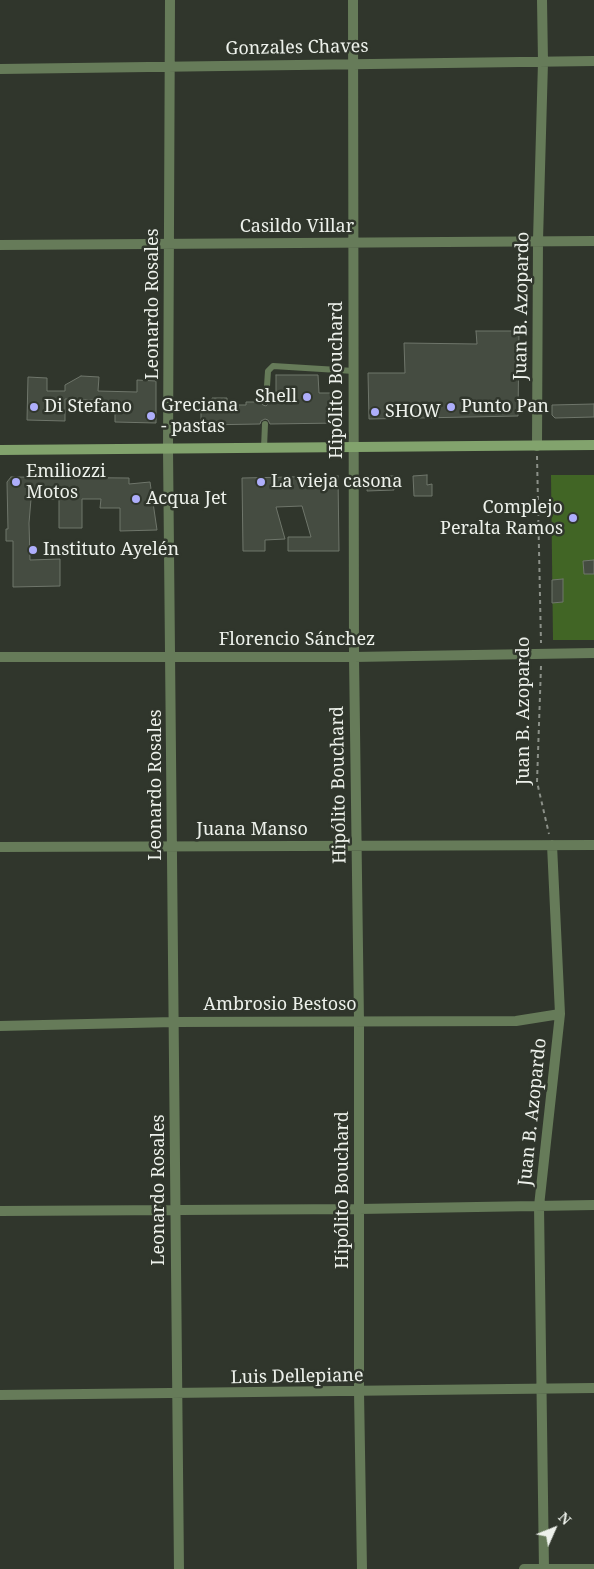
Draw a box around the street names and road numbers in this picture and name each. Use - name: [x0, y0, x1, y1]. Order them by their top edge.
- street label: Gonzales Chaves: [225, 36, 369, 60]
- street label: Casildo Villar: [240, 216, 354, 238]
- street label: Leonardo Rosales: [142, 228, 164, 380]
- street label: Juan B. Azopardo: [510, 232, 534, 380]
- street label: Hipólito Bouchard: [326, 301, 348, 459]
- street label: Florencio Sánchez: [219, 629, 375, 651]
- street label: Juan B. Azopardo: [513, 637, 535, 785]
- street label: Hipólito Bouchard: [327, 706, 351, 864]
- street label: Leonardo Rosales: [145, 709, 167, 861]
- street label: Juana Manso: [196, 819, 308, 841]
- street label: Ambrosio Bestoso: [203, 994, 357, 1016]
- street label: Juan B. Azopardo: [514, 1037, 552, 1187]
- street label: Hipólito Bouchard: [332, 1111, 354, 1269]
- street label: Leonardo Rosales: [148, 1114, 170, 1266]
- street label: Luis Dellepiane: [230, 1365, 364, 1389]

